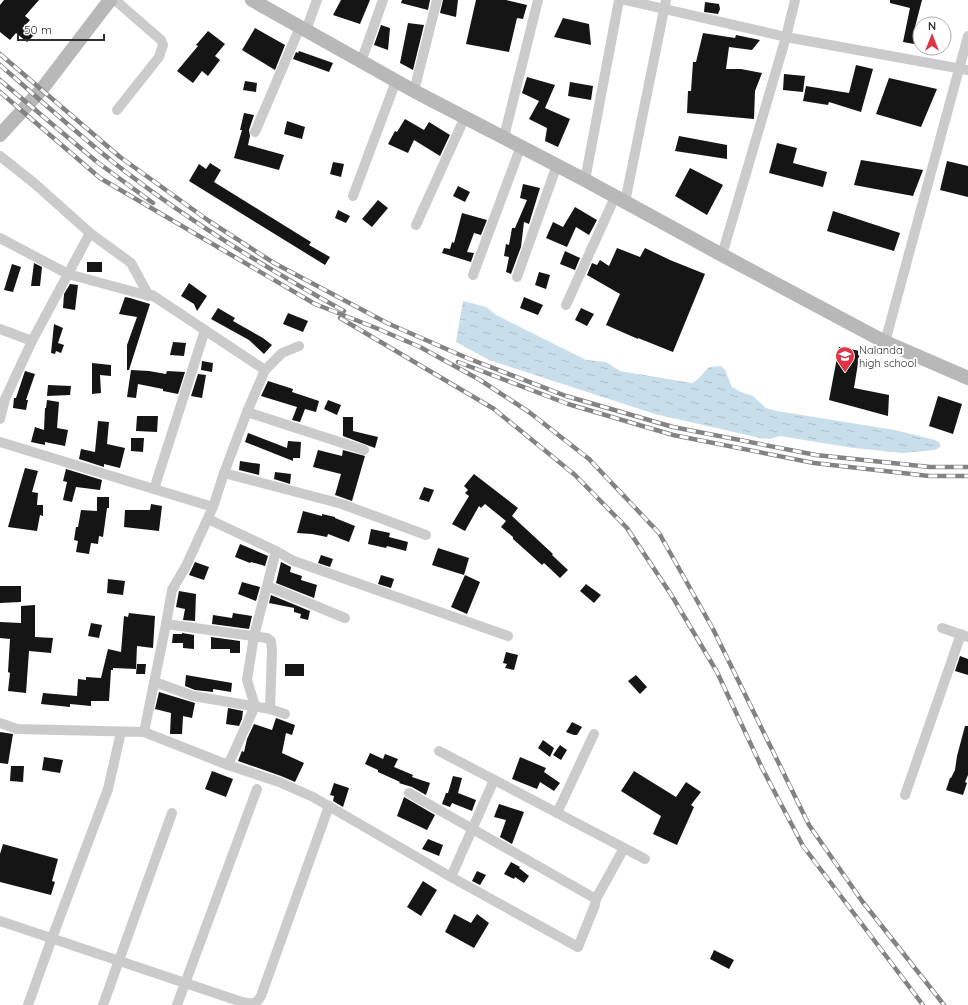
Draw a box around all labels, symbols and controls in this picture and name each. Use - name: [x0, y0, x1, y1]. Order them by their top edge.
- scale bar: [18, 16, 104, 42]
- north arrow: [912, 16, 952, 56]
- text: N: [928, 19, 936, 33]
- text: 50 m: [24, 22, 52, 37]
- place label: Nalanda high school: [859, 343, 917, 370]
- school or university icon: Nalanda high school: [834, 345, 856, 373]

